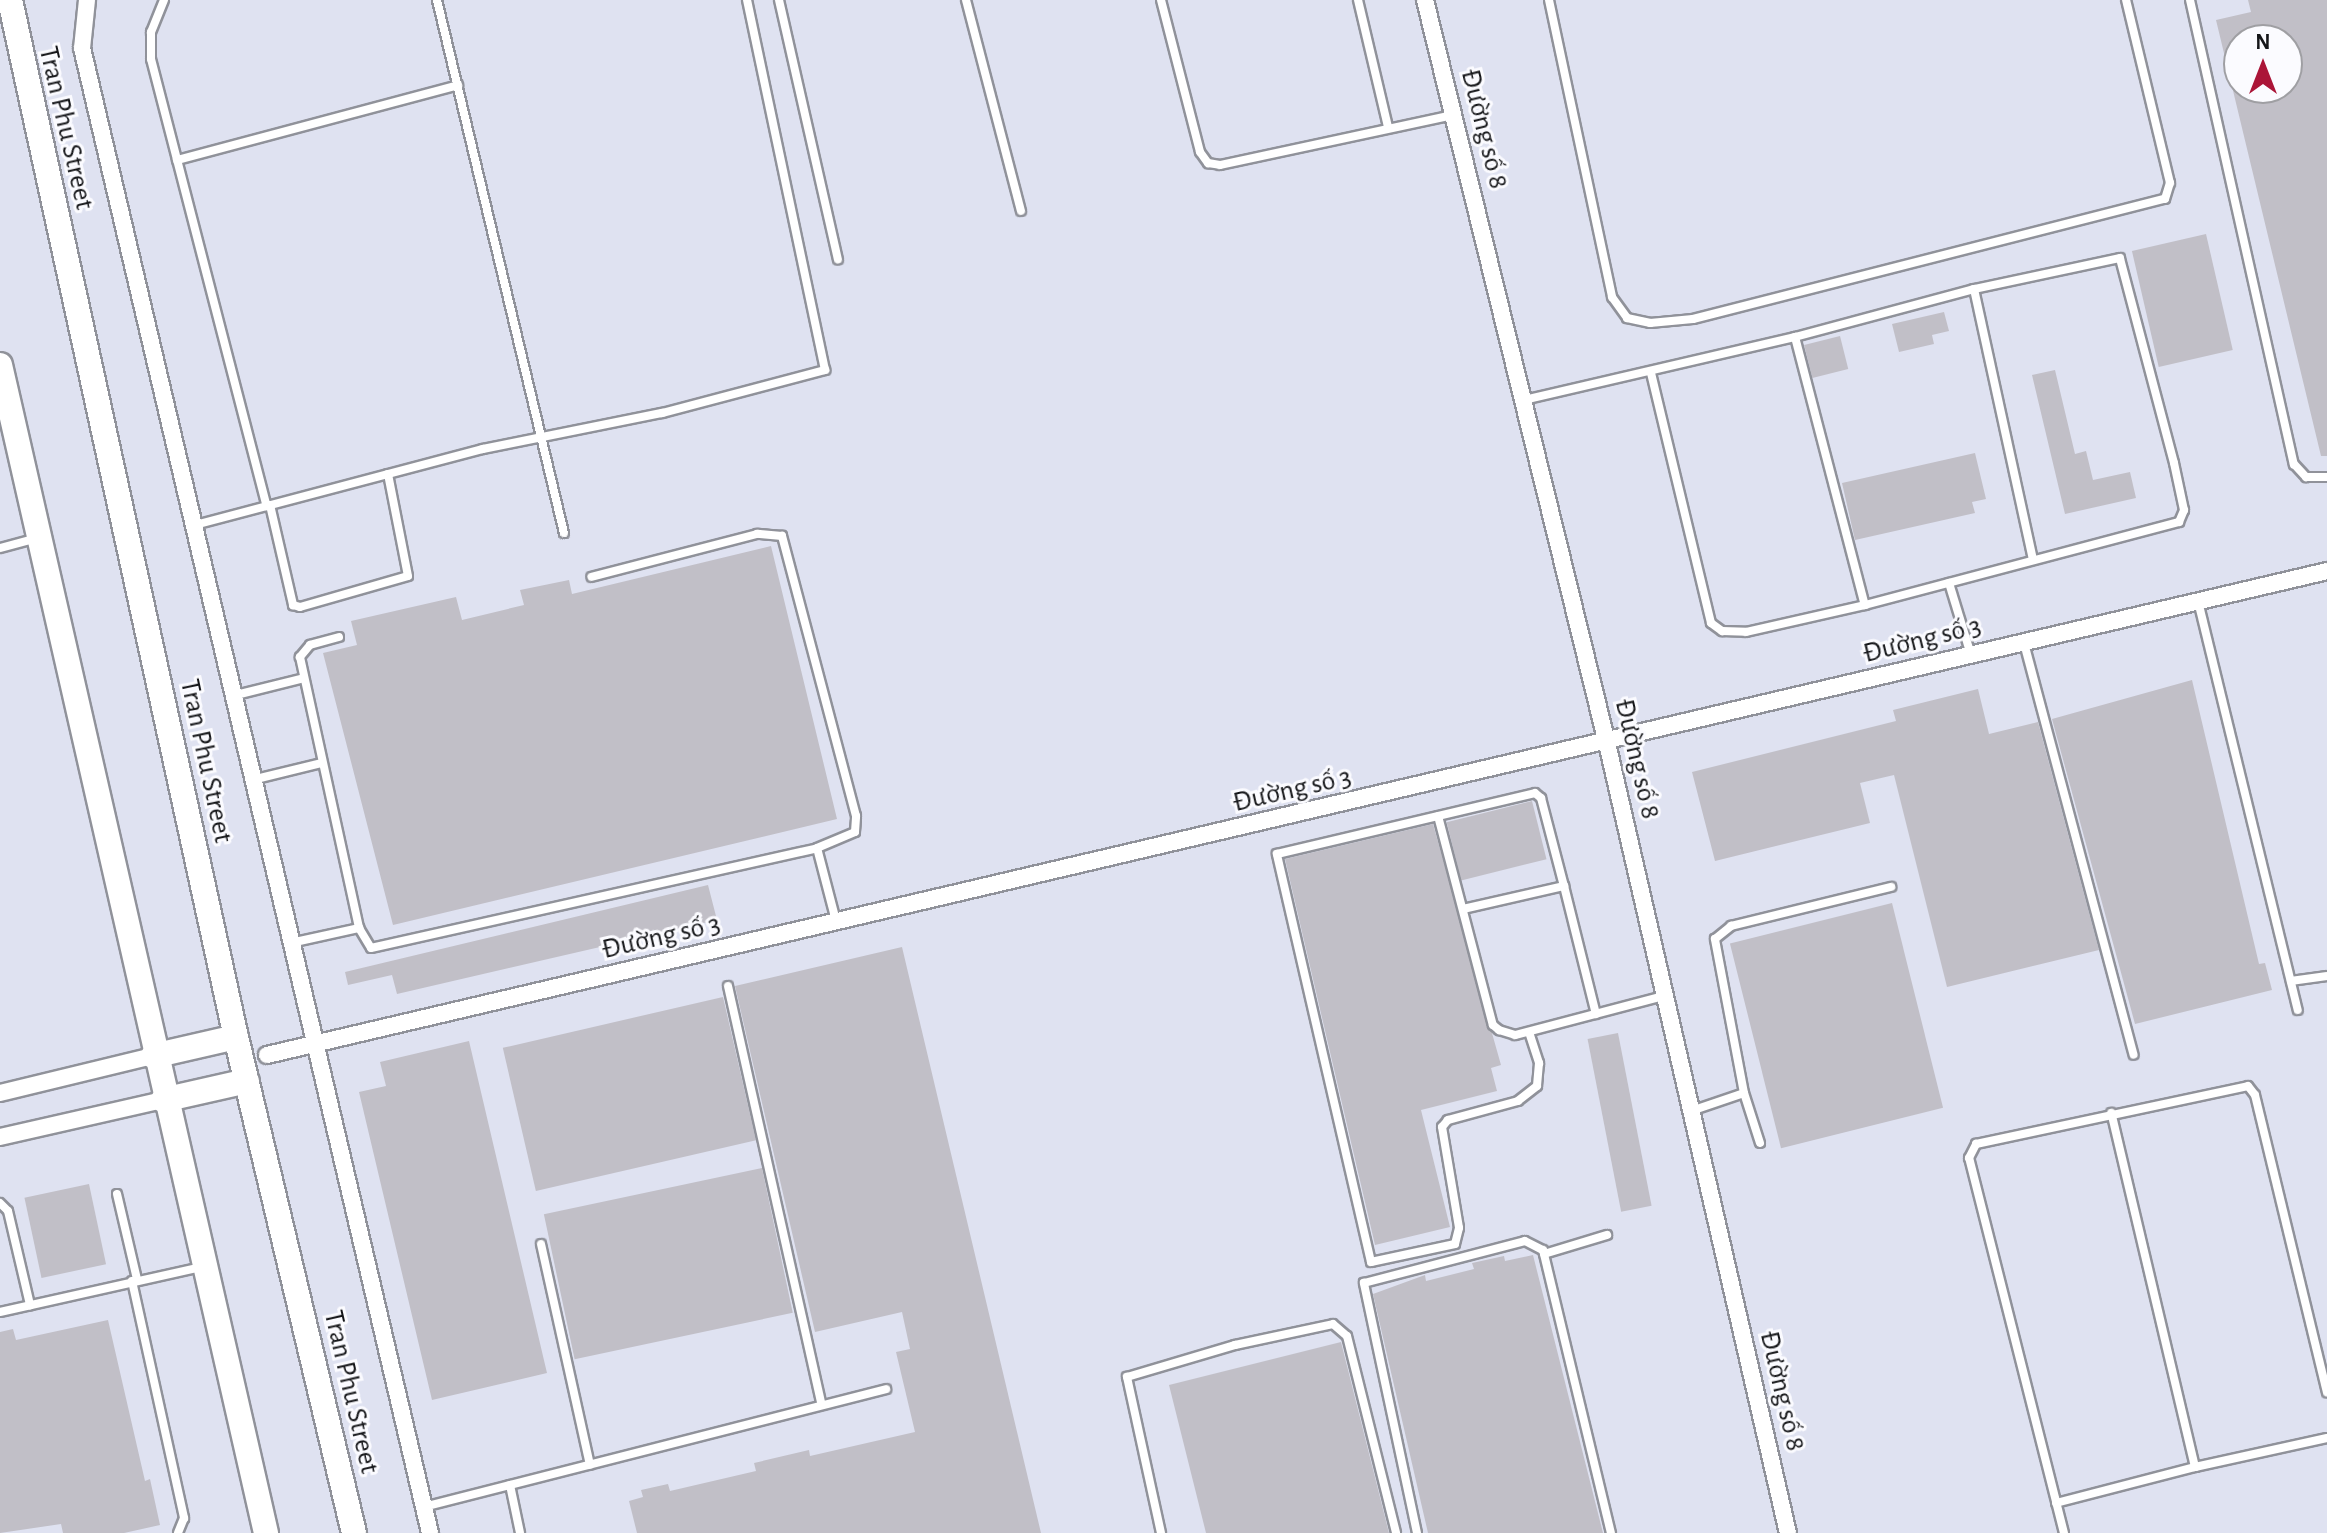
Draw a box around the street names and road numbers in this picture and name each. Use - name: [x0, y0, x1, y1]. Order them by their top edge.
- street label: Tran Phu Street: [31, 43, 101, 213]
- street label: Đường số 8: [1453, 66, 1515, 192]
- street label: Đường số 3: [1860, 609, 1984, 671]
- street label: Tran Phu Street: [172, 676, 240, 846]
- street label: Đường số 8: [1607, 696, 1667, 822]
- street label: Đường số 3: [1230, 760, 1354, 820]
- street label: Đường số 3: [599, 907, 723, 967]
- street label: Tran Phu Street: [316, 1307, 386, 1477]
- street label: Đường số 8: [1752, 1328, 1812, 1454]

